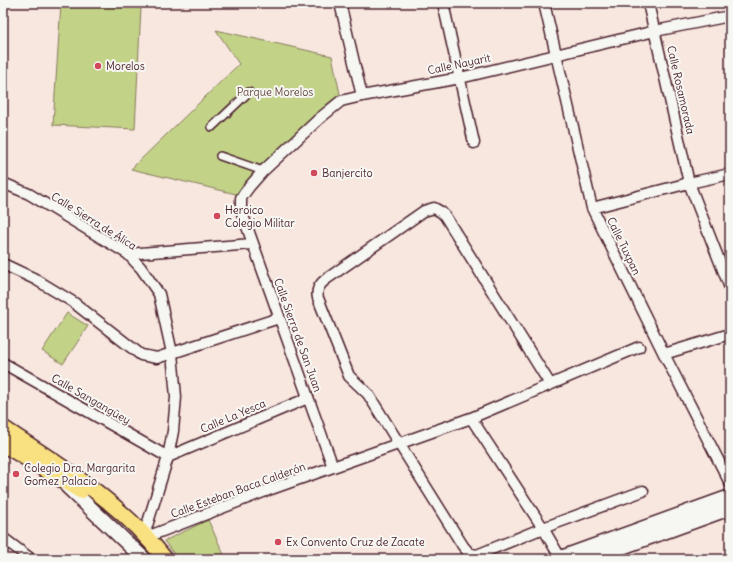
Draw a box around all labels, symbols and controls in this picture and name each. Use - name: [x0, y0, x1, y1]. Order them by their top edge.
- street label: Calle Rosamorada: [664, 44, 698, 136]
- street label: Calle Nayarit: [426, 50, 492, 77]
- place label: Morelos: [106, 59, 145, 73]
- marker: Morelos: [93, 61, 103, 71]
- park label: Parque Morelos: [237, 85, 313, 99]
- place label: Banjercito: [322, 166, 373, 180]
- marker: Banjercito: [309, 168, 319, 178]
- street label: Calle Sierra de Álica: [49, 188, 140, 253]
- place label: Heroico Colegio Militar: [225, 203, 295, 230]
- marker: Heroico Colegio Militar: [212, 211, 222, 221]
- street label: Calle Tuxpan: [604, 215, 644, 277]
- street label: Calle Sierra de San Juan: [271, 276, 325, 394]
- street label: Calle Sangangüey: [49, 371, 133, 427]
- street label: Calle La Yesca: [198, 396, 268, 436]
- street label: Calle Esteban Baca Calderón: [169, 459, 307, 521]
- place label: Colegio Dra. Margarita Gomez Palacio: [24, 461, 135, 488]
- marker: Colegio Dra. Margarita Gomez Palacio: [11, 469, 21, 479]
- place label: Ex Convento Cruz de Zacate: [286, 535, 425, 549]
- marker: Ex Convento Cruz de Zacate: [273, 537, 283, 547]

